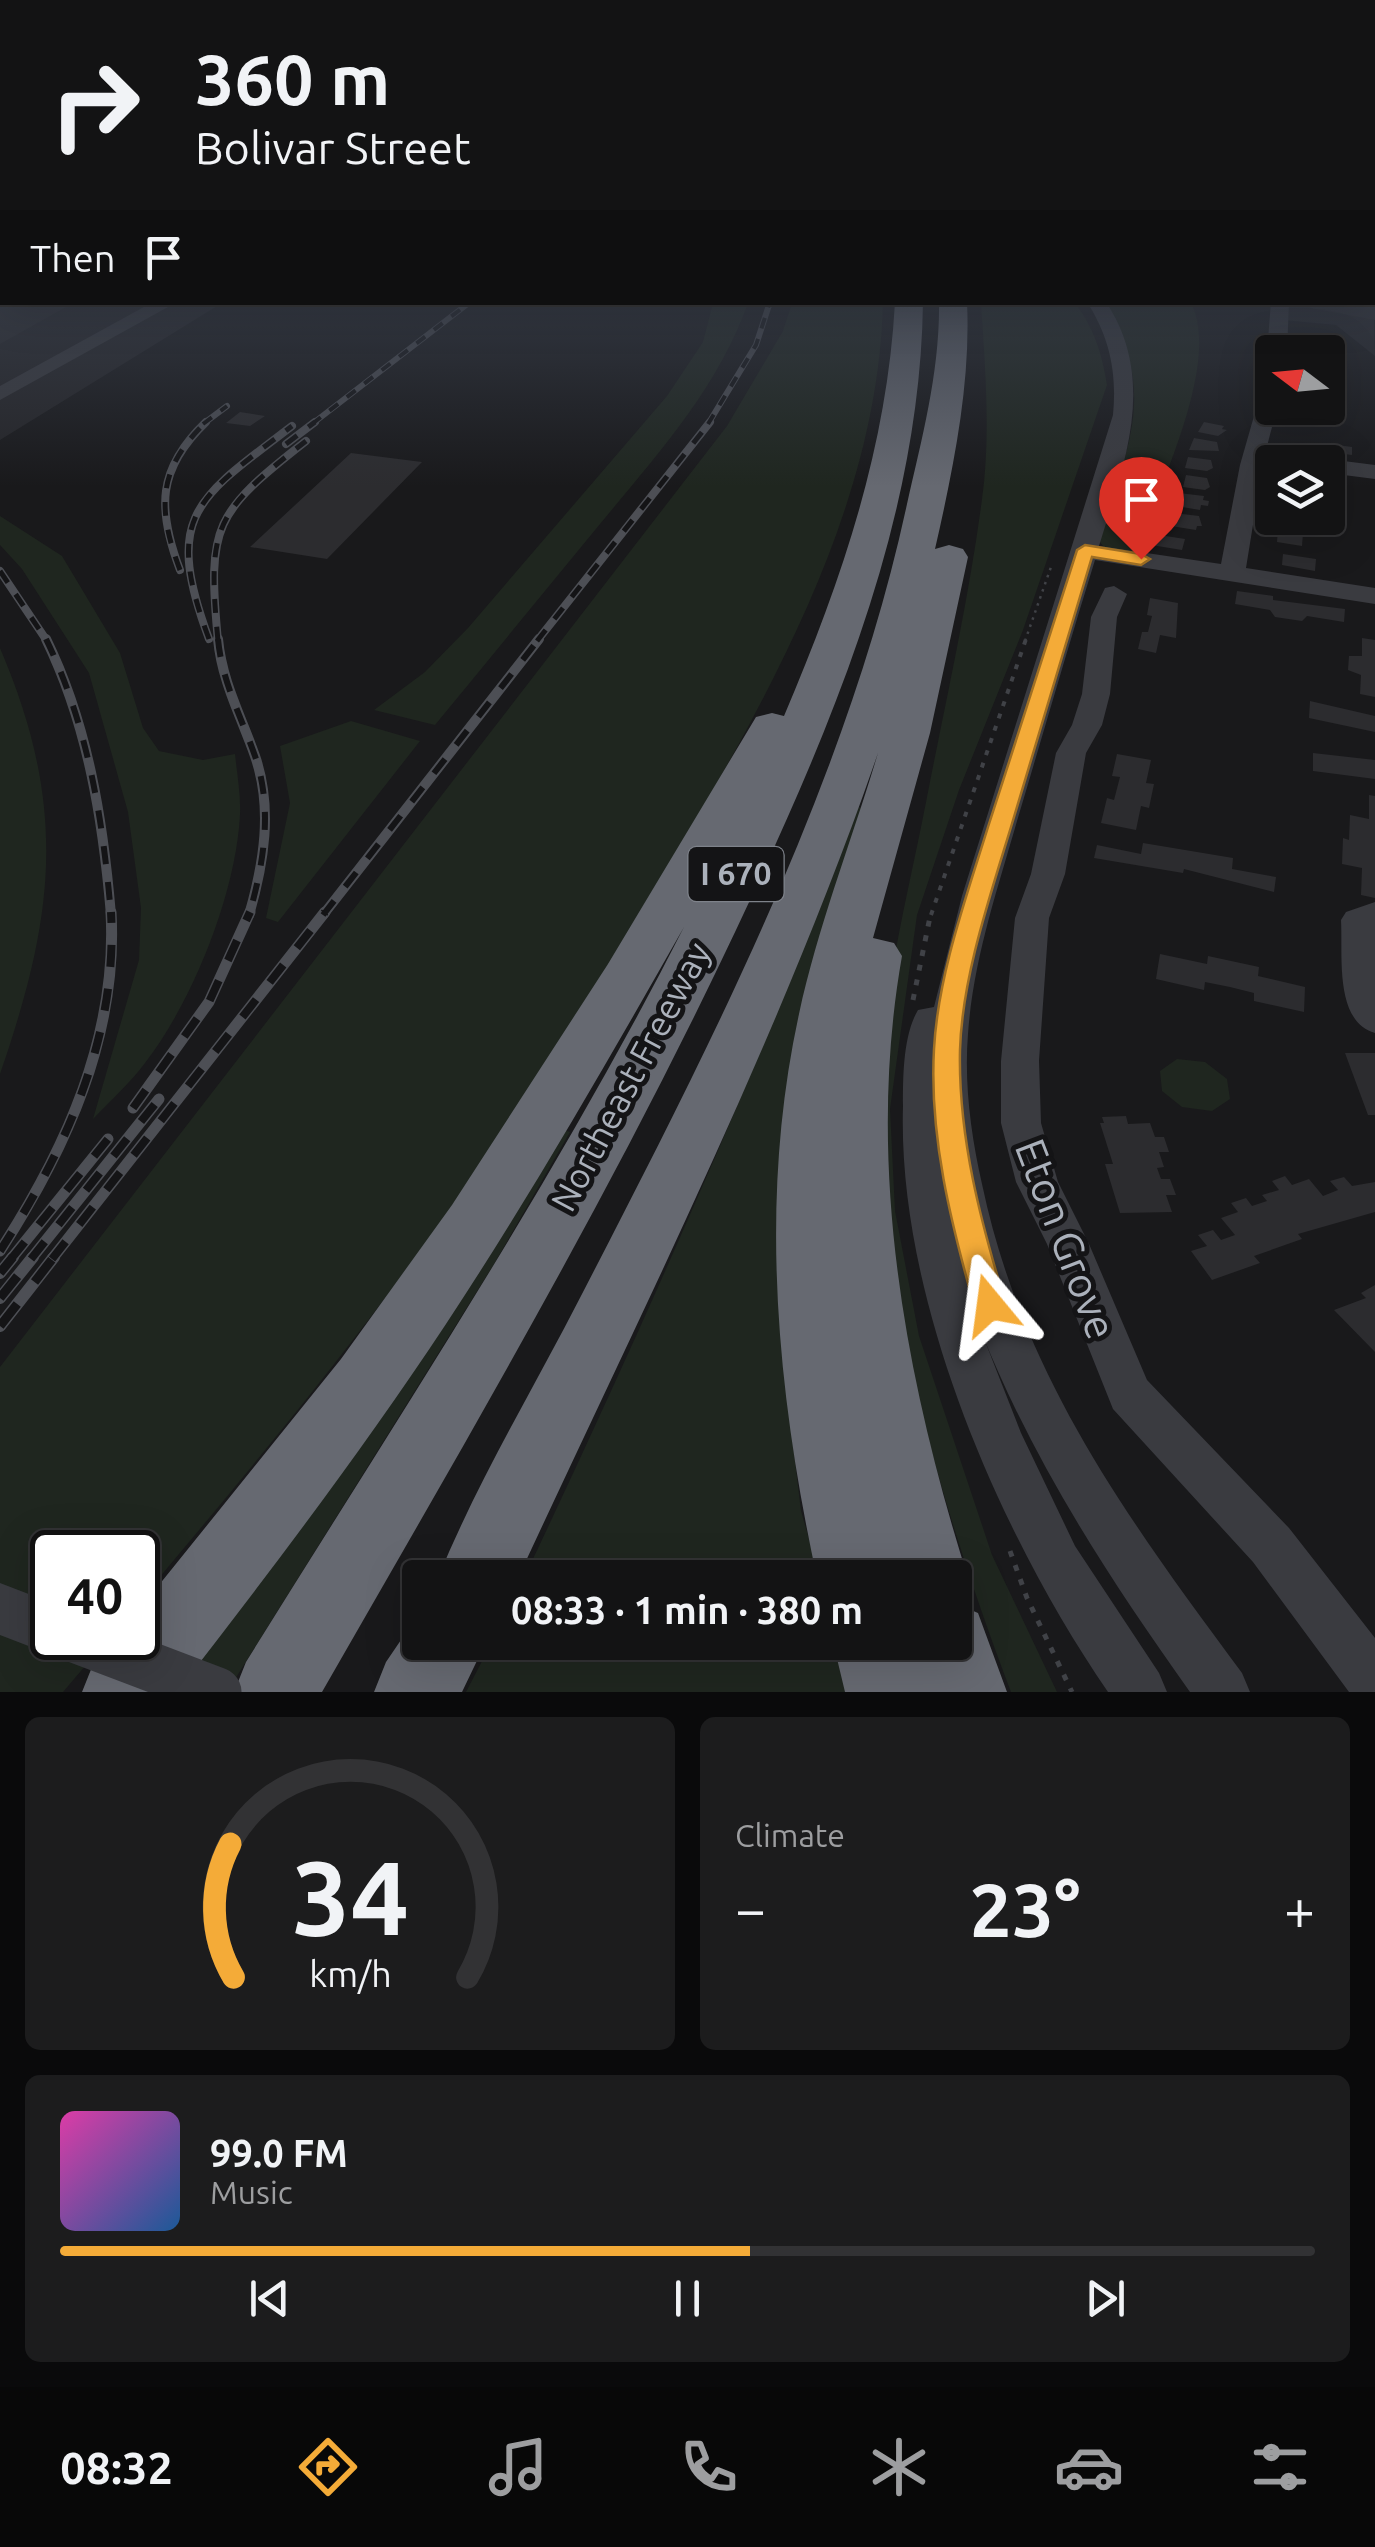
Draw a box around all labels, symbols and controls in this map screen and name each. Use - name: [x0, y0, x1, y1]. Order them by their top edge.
- icon: right: [30, 40, 160, 170]
- text: 360 m: [195, 40, 390, 118]
- text: Bolivar Street: [195, 122, 471, 173]
- icon: arrive: [136, 230, 191, 285]
- text: Then: [30, 237, 116, 279]
- north arrow: [1255, 335, 1345, 425]
- map controls: [1255, 335, 1345, 535]
- button: layers: [1255, 445, 1345, 535]
- pin: [1099, 457, 1184, 560]
- icon: arrive: [1114, 472, 1169, 527]
- road number: I 670: [688, 847, 784, 901]
- street label: Northeast Freeway: [542, 935, 718, 1218]
- street label: Eton Grove: [1007, 1132, 1126, 1345]
- position arrow: [938, 1253, 1042, 1357]
- speed limit sign: 40: [30, 1530, 160, 1660]
- text: 08:33 · 1 min · 380 m: [511, 1589, 863, 1631]
- text: Climate: [735, 1817, 845, 1853]
- text: 34: [291, 1838, 409, 1955]
- text: 23°: [969, 1867, 1081, 1951]
- text: −: [735, 1878, 766, 1939]
- text: +: [1284, 1878, 1315, 1939]
- text: km/h: [309, 1954, 391, 1994]
- text: 99.0 FM: [210, 2132, 348, 2174]
- text: Music: [210, 2174, 293, 2210]
- icon: previous: [242, 2271, 297, 2326]
- icon: pause: [660, 2271, 715, 2326]
- icon: next: [1078, 2271, 1133, 2326]
- icon: directions: [293, 2432, 363, 2502]
- icon: music: [483, 2432, 553, 2502]
- icon: phone: [674, 2432, 744, 2502]
- icon: climate: [864, 2432, 934, 2502]
- icon: car: [1054, 2432, 1124, 2502]
- icon: filters: [1245, 2432, 1315, 2502]
- text: 08:32: [60, 2442, 173, 2493]

